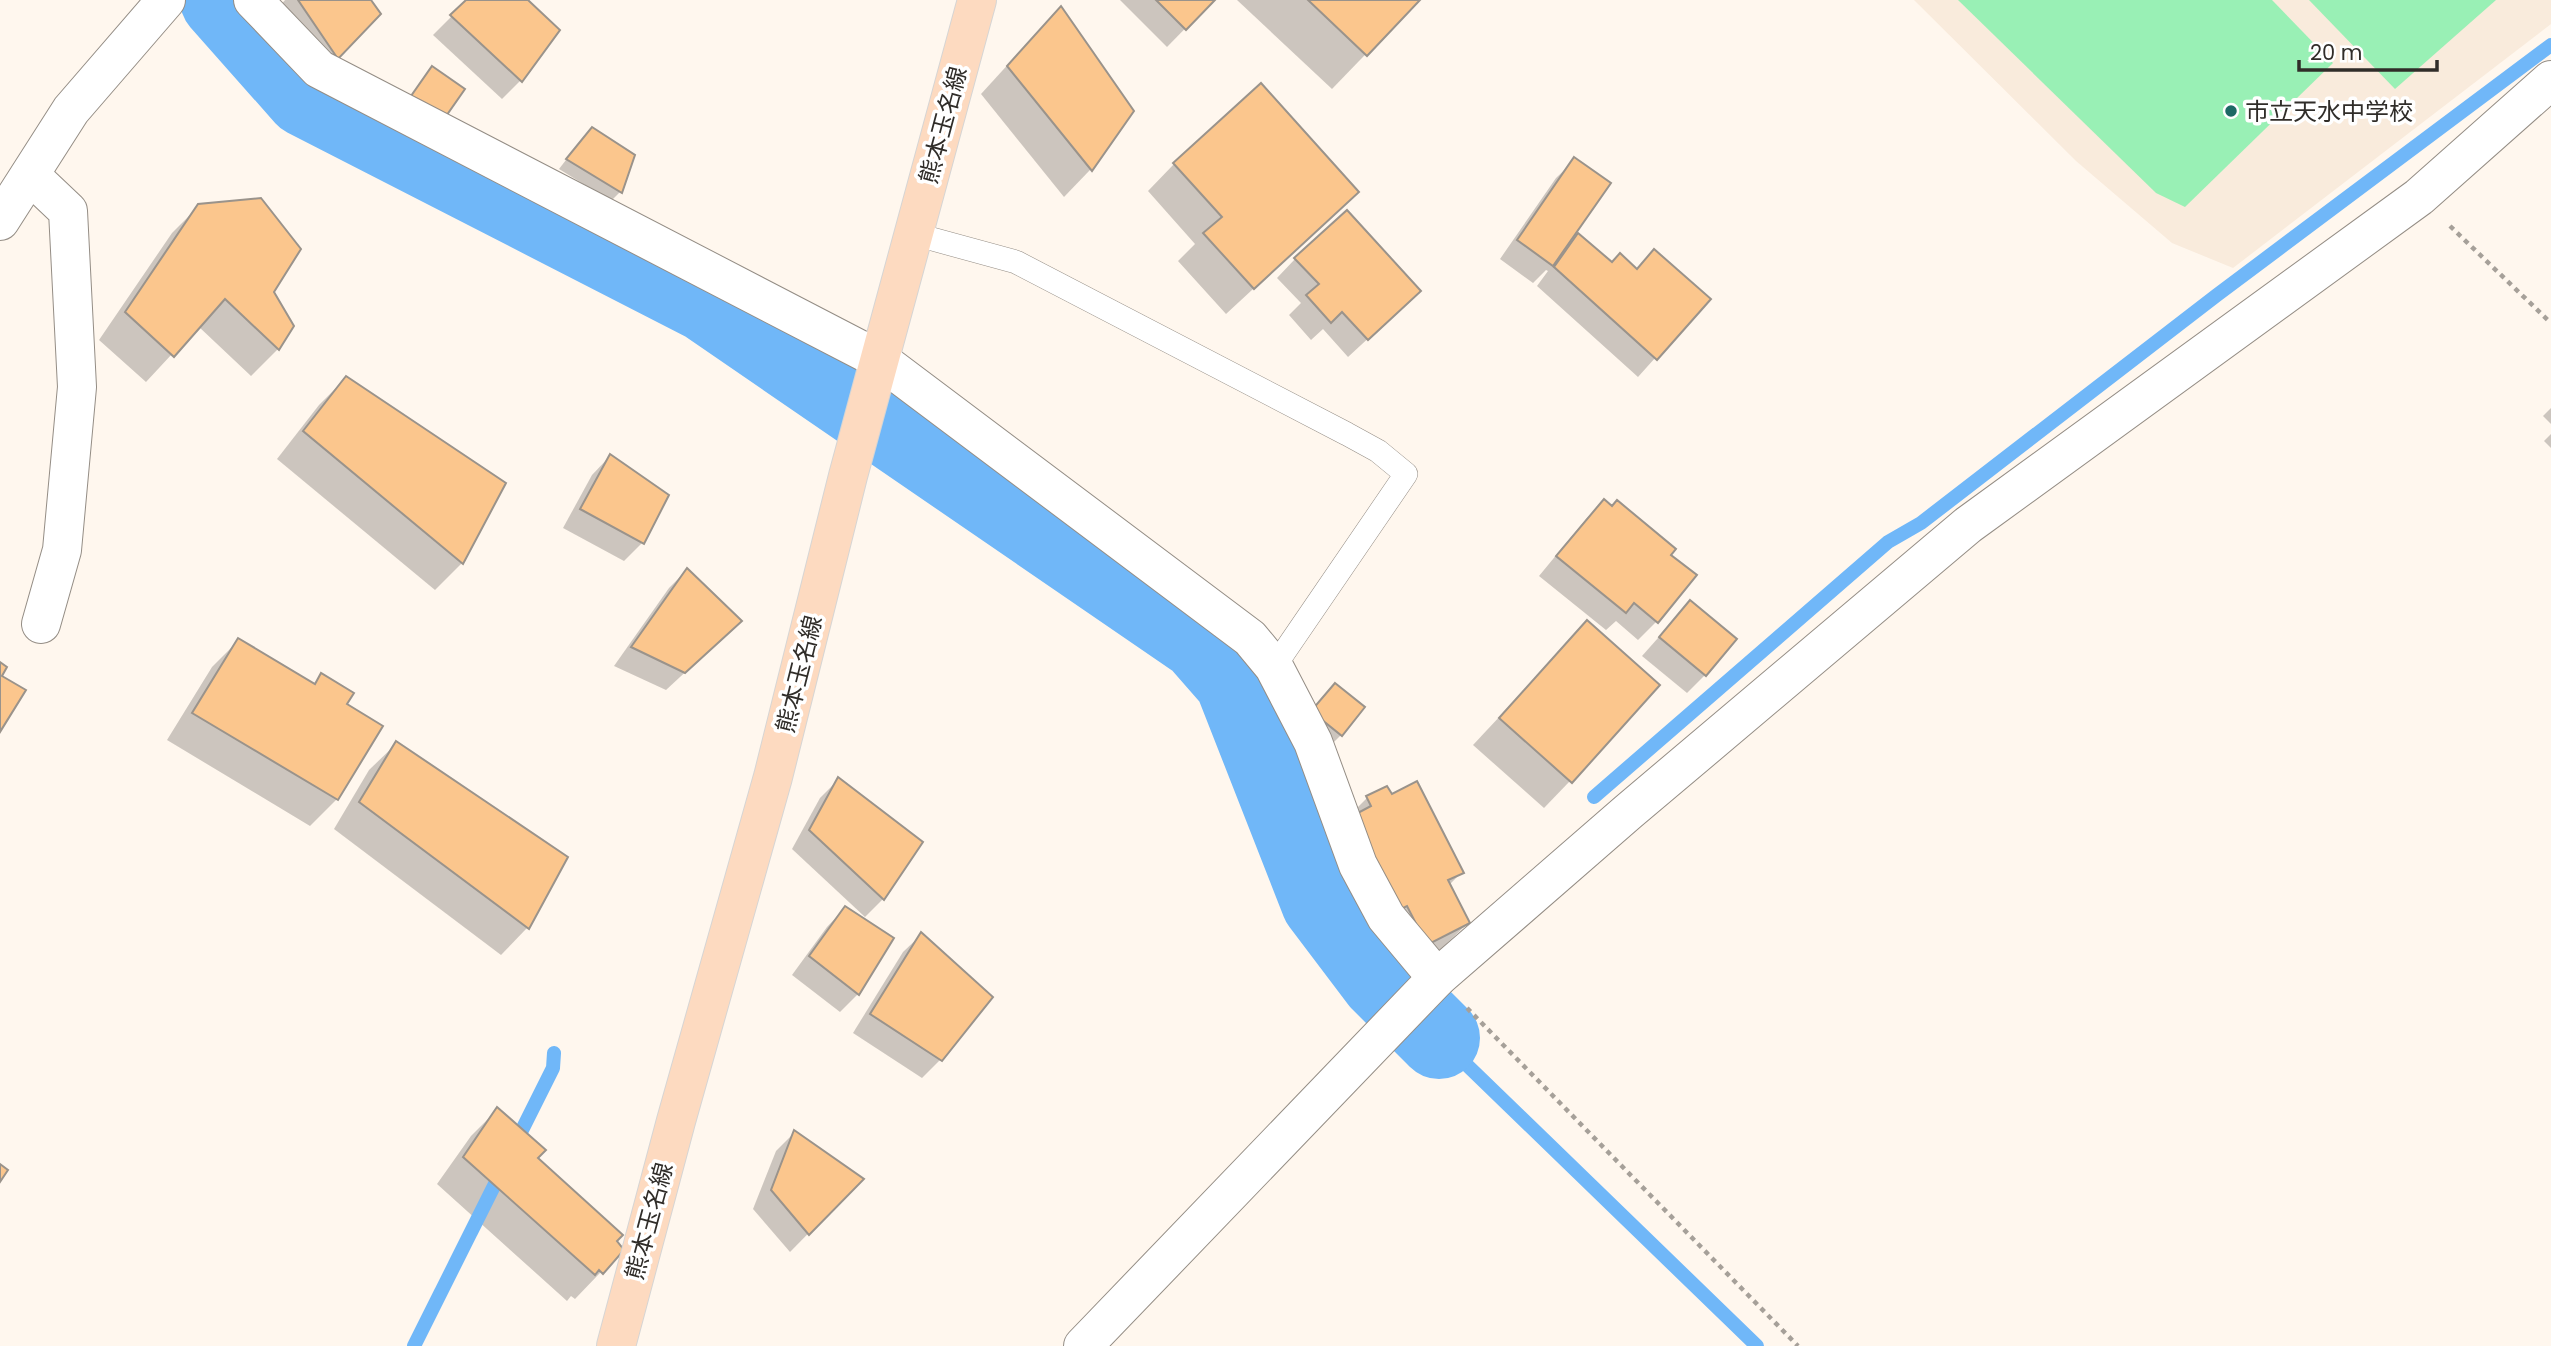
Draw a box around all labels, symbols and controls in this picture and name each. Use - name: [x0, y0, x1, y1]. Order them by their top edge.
- scale bar: [2299, 28, 2437, 72]
- text: 20 m: [2310, 38, 2363, 67]
- street label: 熊本玉名線: [912, 63, 974, 187]
- place label: 市立天水中学校: [2245, 95, 2413, 128]
- marker: 市立天水中学校: [2223, 103, 2239, 119]
- street label: 熊本玉名線: [768, 612, 830, 736]
- street label: 熊本玉名線: [618, 1159, 680, 1283]

